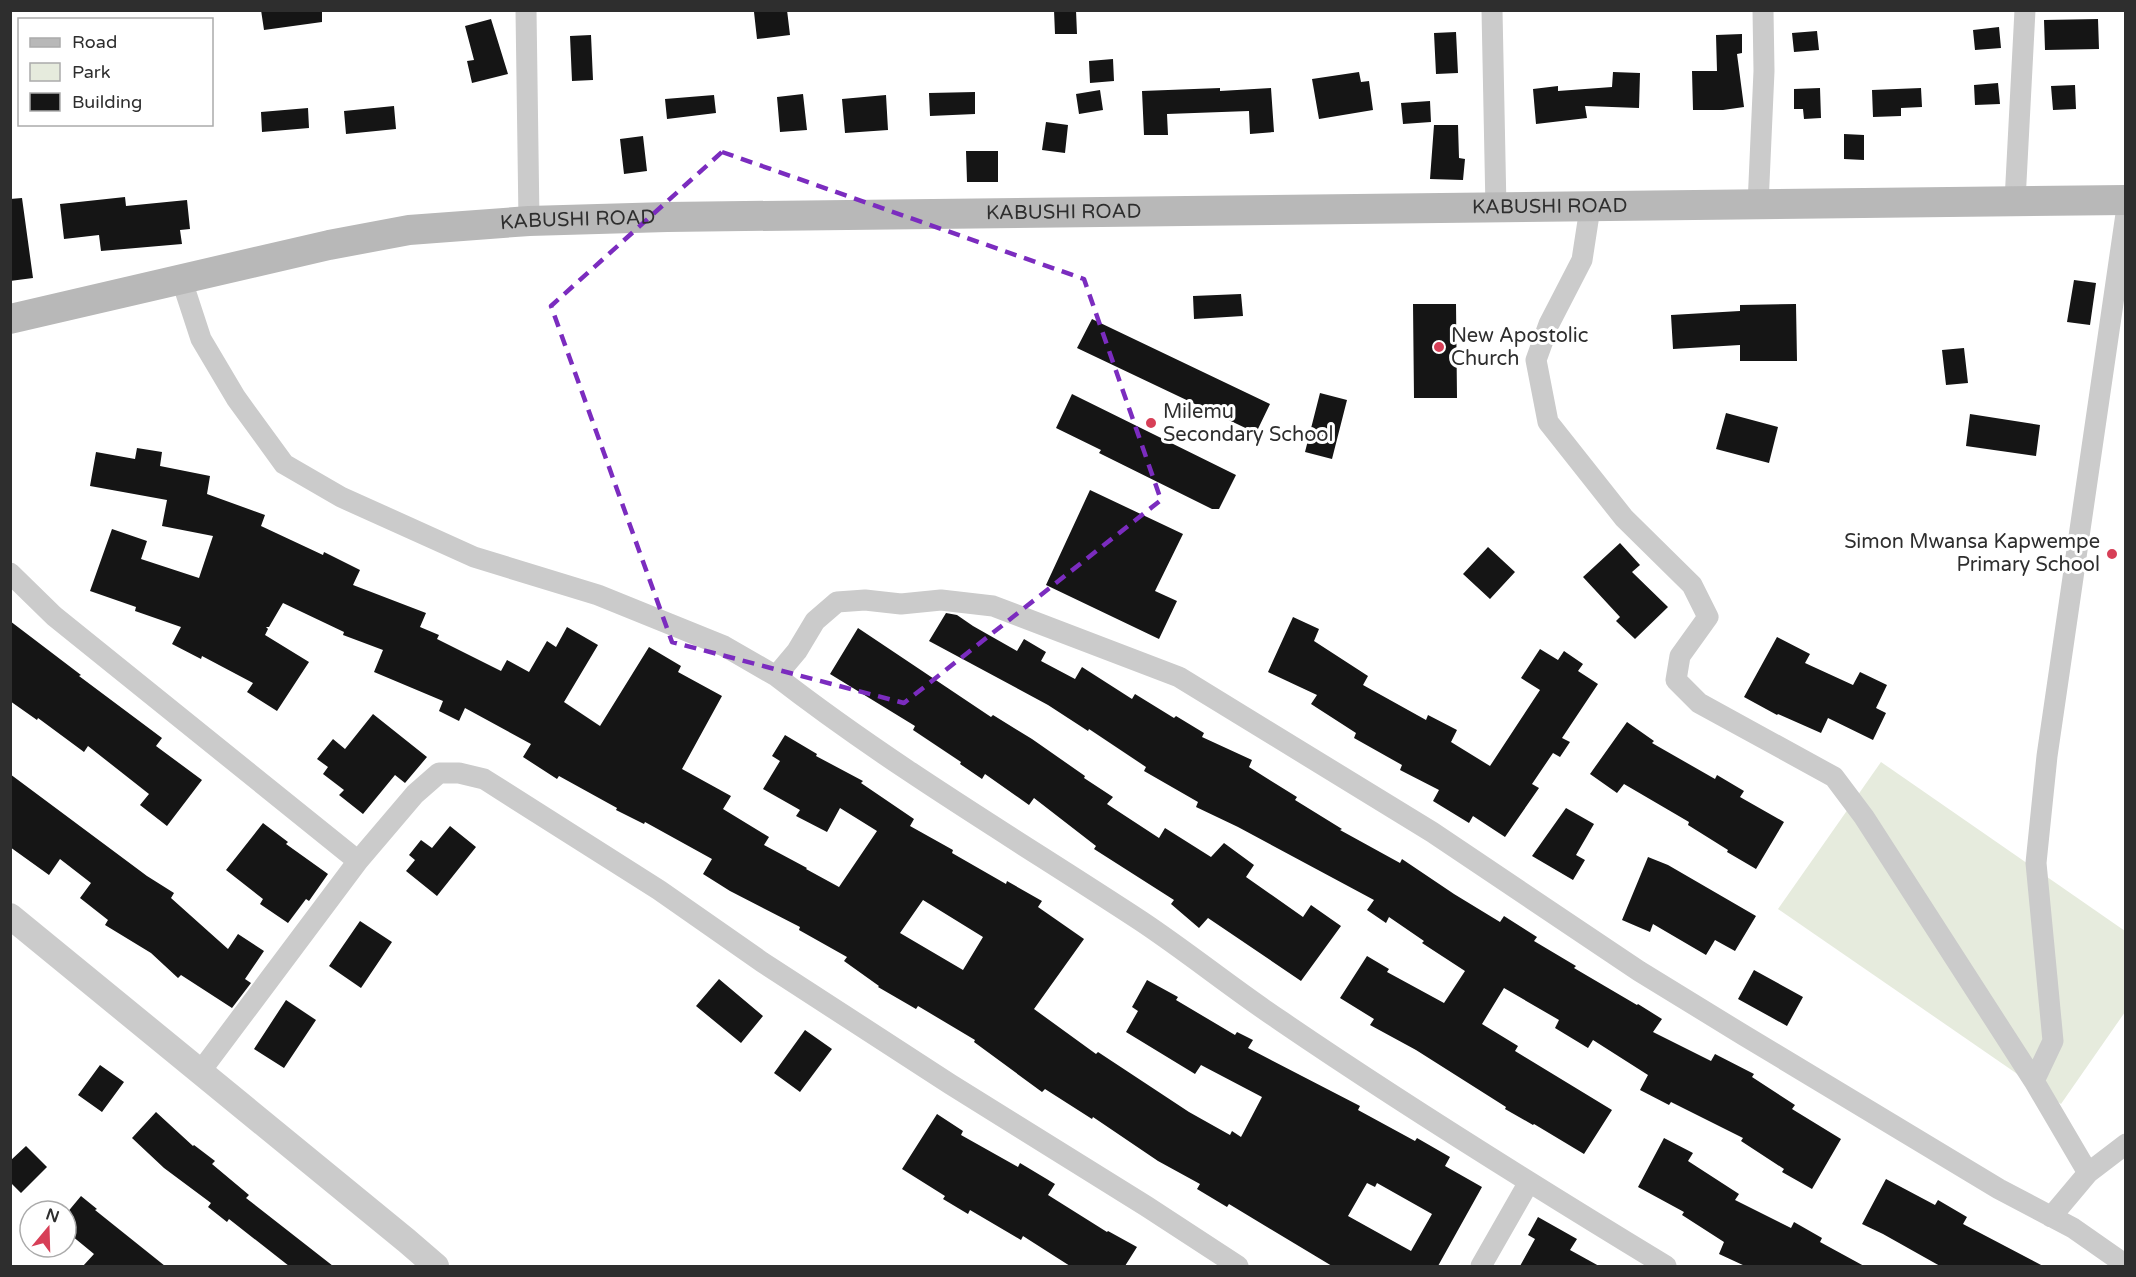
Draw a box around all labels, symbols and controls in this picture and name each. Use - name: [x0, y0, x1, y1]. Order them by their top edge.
- legend: [18, 18, 213, 126]
- text: Road: [72, 31, 117, 53]
- text: Park: [72, 61, 111, 83]
- text: Building: [72, 91, 142, 113]
- street label: KABUSHI ROAD: [1472, 194, 1628, 220]
- street label: KABUSHI ROAD: [986, 199, 1142, 225]
- street label: KABUSHI ROAD: [499, 205, 656, 235]
- place label: New Apostolic Church: [1451, 324, 1588, 371]
- marker: New Apostolic Church: [1432, 340, 1446, 354]
- place label: Milemu Secondary School: [1163, 400, 1333, 447]
- marker: Milemu Secondary School: [1144, 416, 1158, 430]
- place label: Simon Mwansa Kapwempe Primary School: [1844, 530, 2100, 577]
- marker: Simon Mwansa Kapwempe Primary School: [2105, 547, 2119, 561]
- north arrow: [18, 1199, 78, 1259]
- text: N: [43, 1204, 62, 1227]

